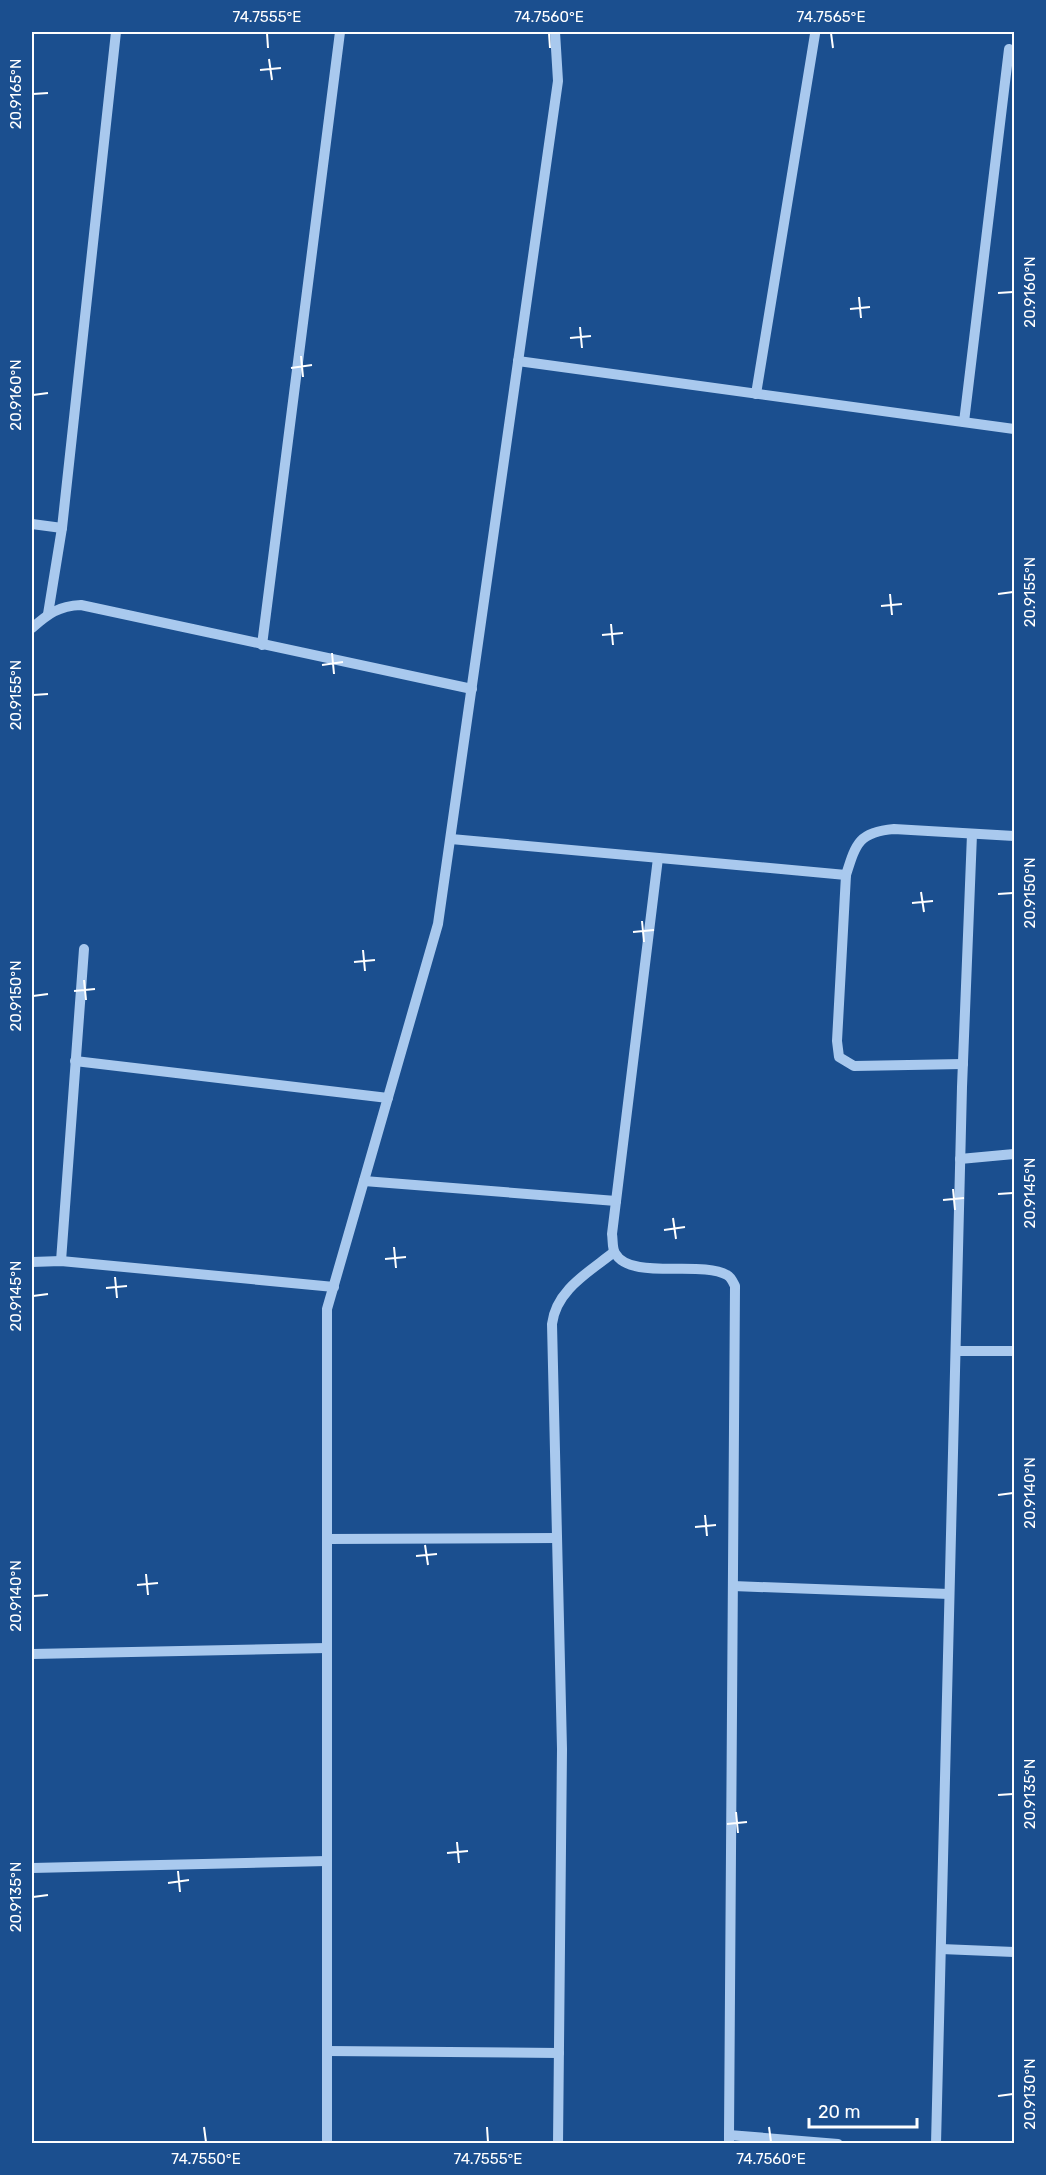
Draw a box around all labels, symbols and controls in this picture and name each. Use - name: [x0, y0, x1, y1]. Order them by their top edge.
- text: 74.7555°E: [233, 8, 301, 26]
- text: 74.7560°E: [514, 8, 584, 26]
- text: 74.7565°E: [796, 8, 866, 26]
- text: 20.9165°N: [7, 59, 25, 129]
- text: 20.9160°N: [1021, 256, 1039, 328]
- text: 20.9160°N: [7, 359, 25, 431]
- text: 20.9155°N: [1021, 557, 1039, 627]
- text: 20.9155°N: [7, 660, 25, 730]
- text: 20.9150°N: [1021, 857, 1039, 929]
- text: 20.9150°N: [7, 960, 25, 1032]
- text: 20.9145°N: [1021, 1158, 1039, 1229]
- text: 20.9145°N: [7, 1261, 25, 1332]
- text: 20.9140°N: [1021, 1457, 1039, 1529]
- text: 20.9140°N: [7, 1560, 25, 1632]
- text: 20.9135°N: [1021, 1759, 1039, 1829]
- text: 20.9135°N: [7, 1862, 25, 1932]
- text: 20.9130°N: [1021, 2058, 1039, 2130]
- scale bar: [809, 2091, 917, 2129]
- text: 20 m: [818, 2101, 860, 2123]
- text: 74.7550°E: [171, 2150, 241, 2168]
- text: 74.7555°E: [454, 2150, 522, 2168]
- text: 74.7560°E: [736, 2150, 806, 2168]

